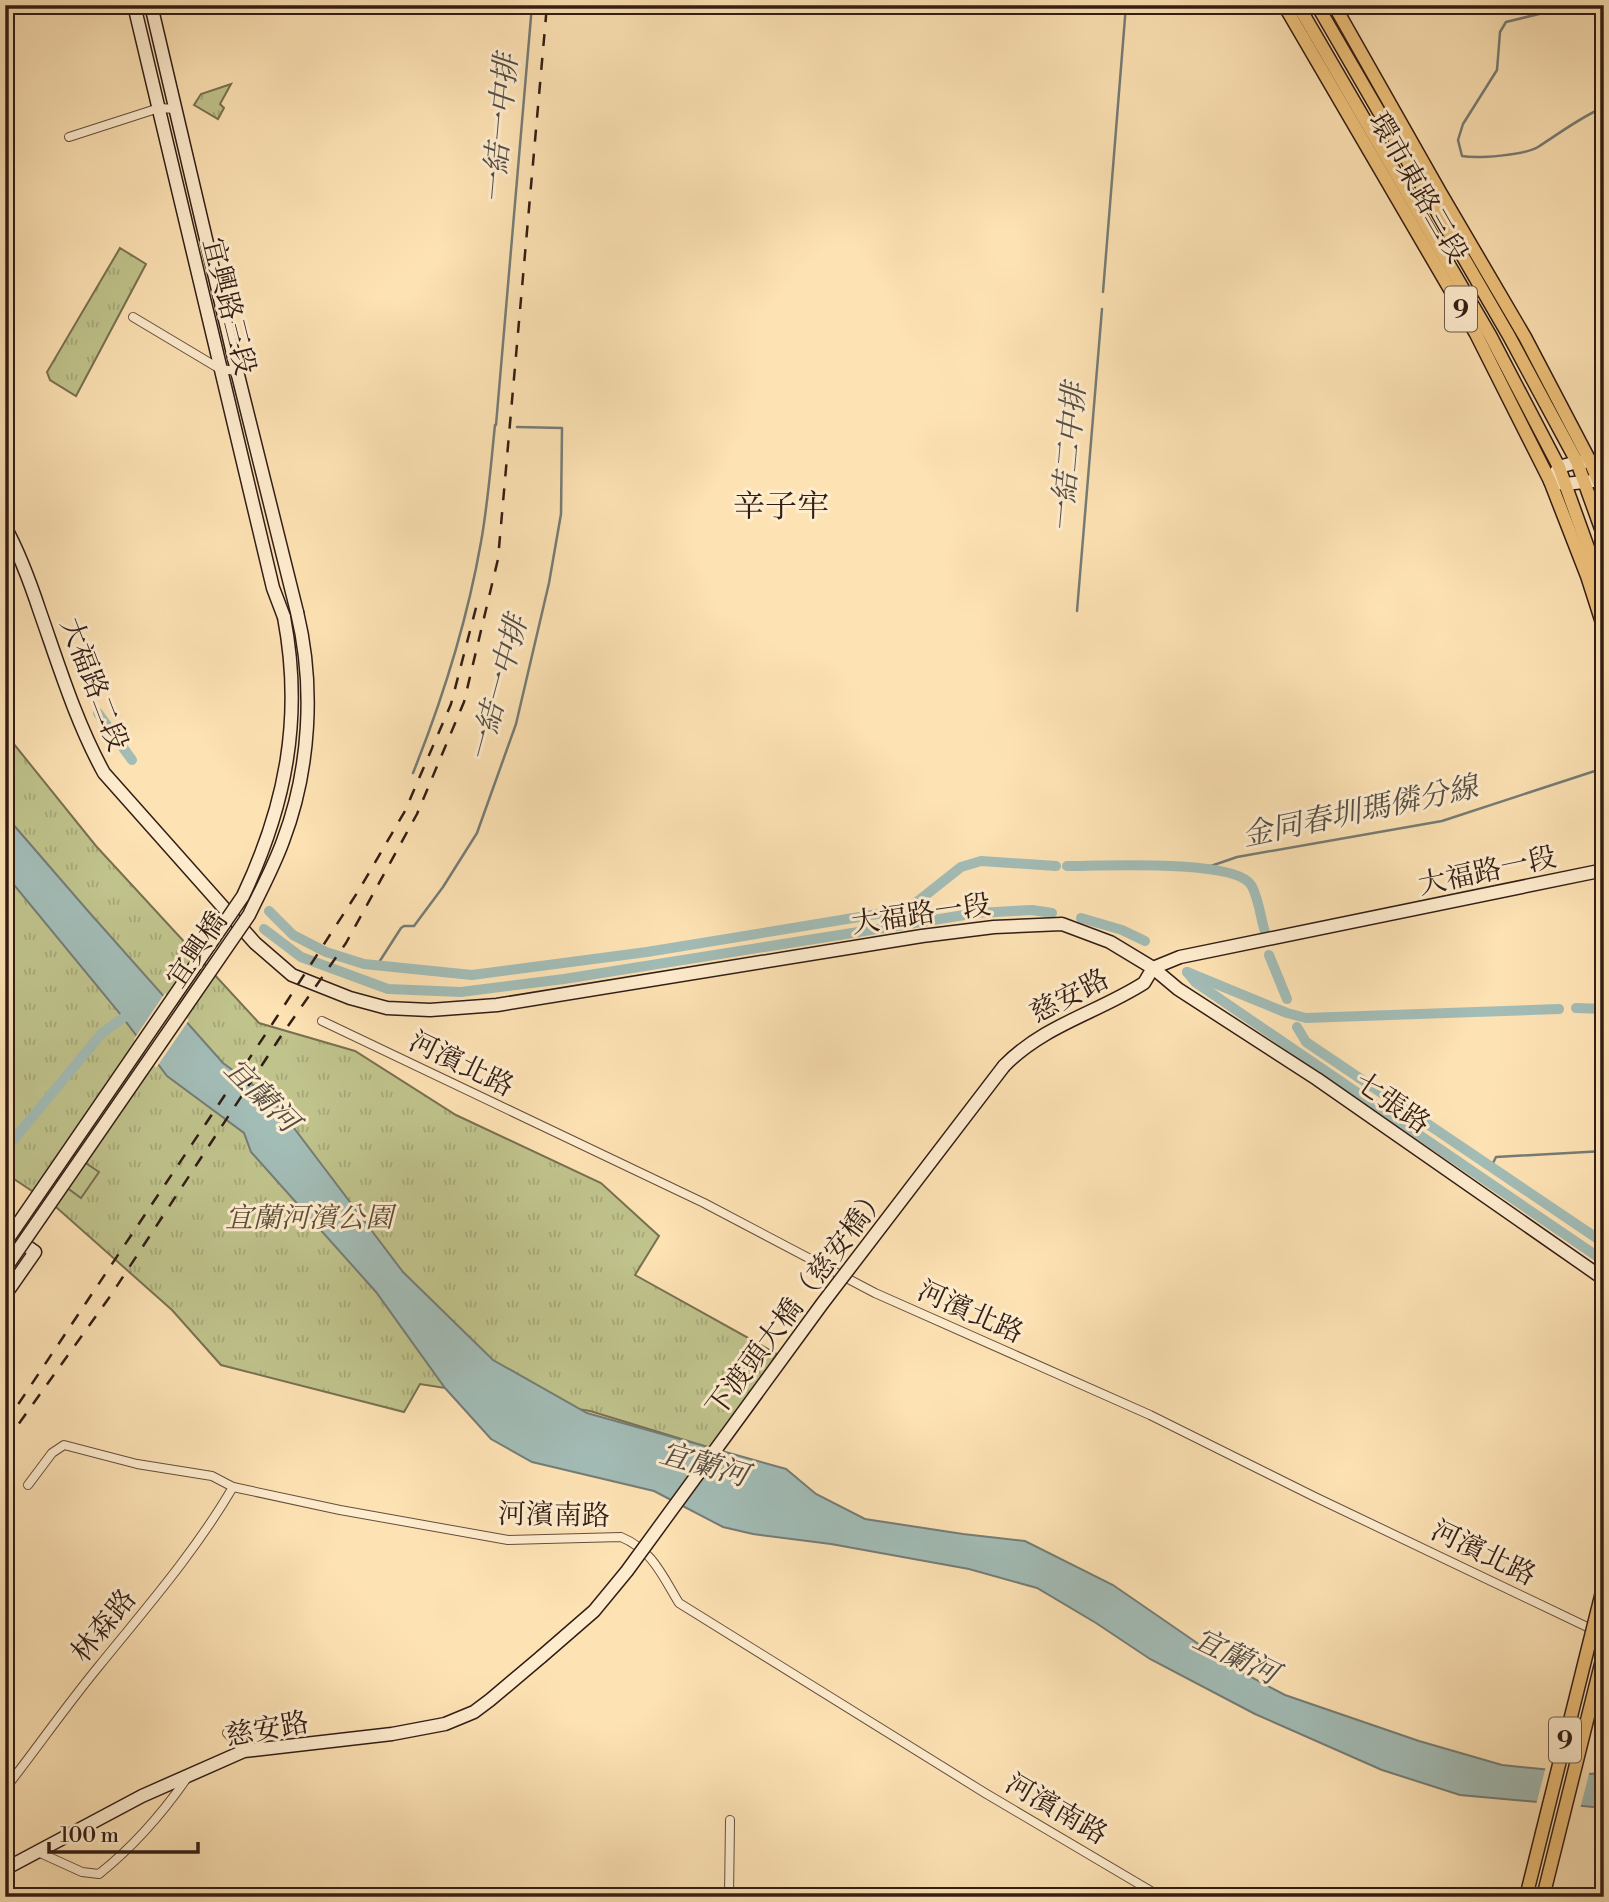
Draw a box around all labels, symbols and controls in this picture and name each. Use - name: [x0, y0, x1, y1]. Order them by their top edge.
- water label: 一結一中排: [476, 49, 527, 205]
- street label: 環市東路三段: [1361, 106, 1475, 269]
- street label: 宜興路三段: [195, 234, 262, 379]
- road number: 9: [1445, 286, 1477, 332]
- water label: 一結二中排: [1044, 378, 1095, 534]
- district label: 辛子牢: [733, 487, 829, 527]
- water label: 一結一中排: [461, 608, 538, 767]
- street label: 大福路二段: [52, 613, 135, 756]
- water label: 金同春圳瑪僯分線: [1239, 768, 1484, 856]
- street label: 大福路一段: [1415, 840, 1559, 903]
- street label: 大福路一段: [849, 887, 993, 942]
- street label: 宜興橋: [159, 905, 235, 994]
- street label: 慈安路: [1024, 962, 1115, 1031]
- street label: 河濱北路: [403, 1024, 519, 1105]
- water label: 宜蘭河: [216, 1050, 310, 1144]
- street label: 七張路: [1348, 1065, 1437, 1142]
- street label: 下渡頭大橋（慈安橋）: [699, 1180, 895, 1424]
- park label: 宜蘭河濱公園: [225, 1201, 397, 1236]
- street label: 河濱北路: [912, 1274, 1029, 1351]
- water label: 宜蘭河: [655, 1434, 757, 1497]
- street label: 河濱南路: [498, 1497, 610, 1534]
- street label: 河濱北路: [1425, 1513, 1541, 1594]
- street label: 林森路: [64, 1582, 144, 1670]
- water label: 宜蘭河: [1187, 1620, 1289, 1696]
- street label: 慈安路: [223, 1705, 312, 1754]
- road number: 9: [1549, 1718, 1581, 1763]
- street label: 河濱南路: [999, 1766, 1114, 1852]
- scale bar: [49, 1811, 198, 1855]
- text: 100 m: [60, 1823, 119, 1849]

